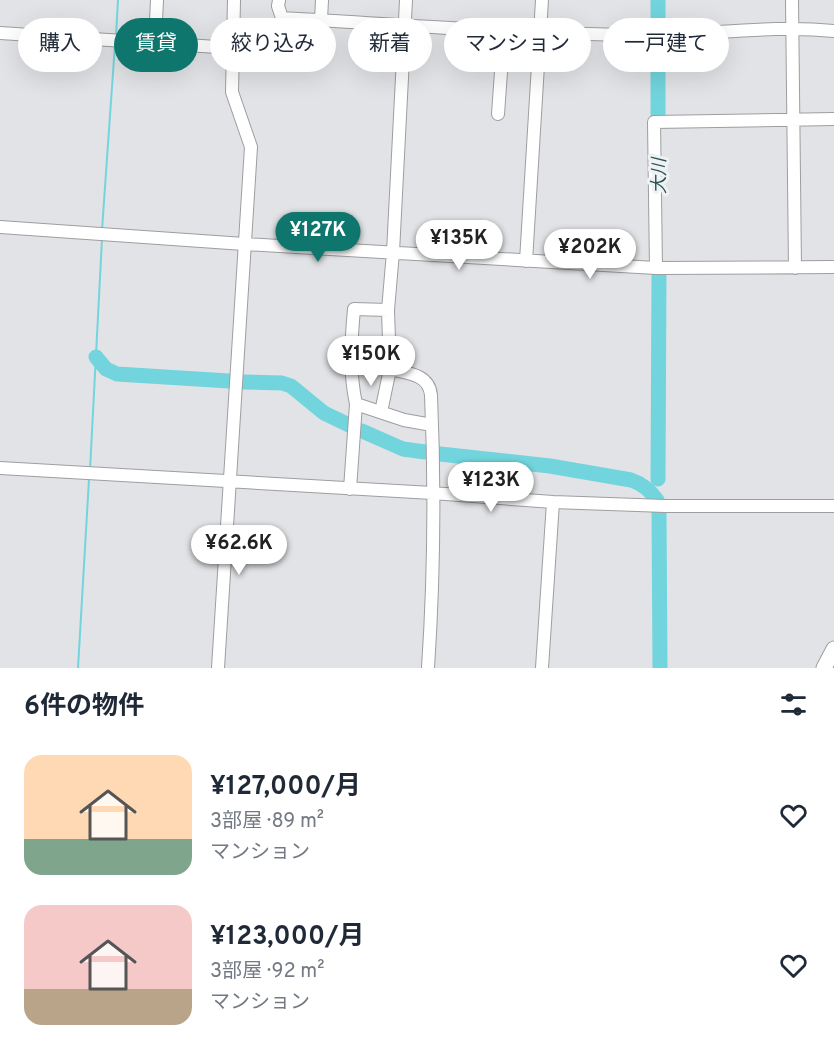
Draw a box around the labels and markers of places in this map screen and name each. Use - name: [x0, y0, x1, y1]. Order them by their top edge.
- pin: ¥127K: [276, 212, 360, 263]
- pin: ¥135K: [417, 220, 501, 271]
- pin: ¥202K: [548, 229, 632, 280]
- pin: ¥150K: [329, 336, 413, 387]
- pin: ¥123K: [449, 462, 533, 513]
- pin: ¥62.6K: [190, 525, 288, 576]

